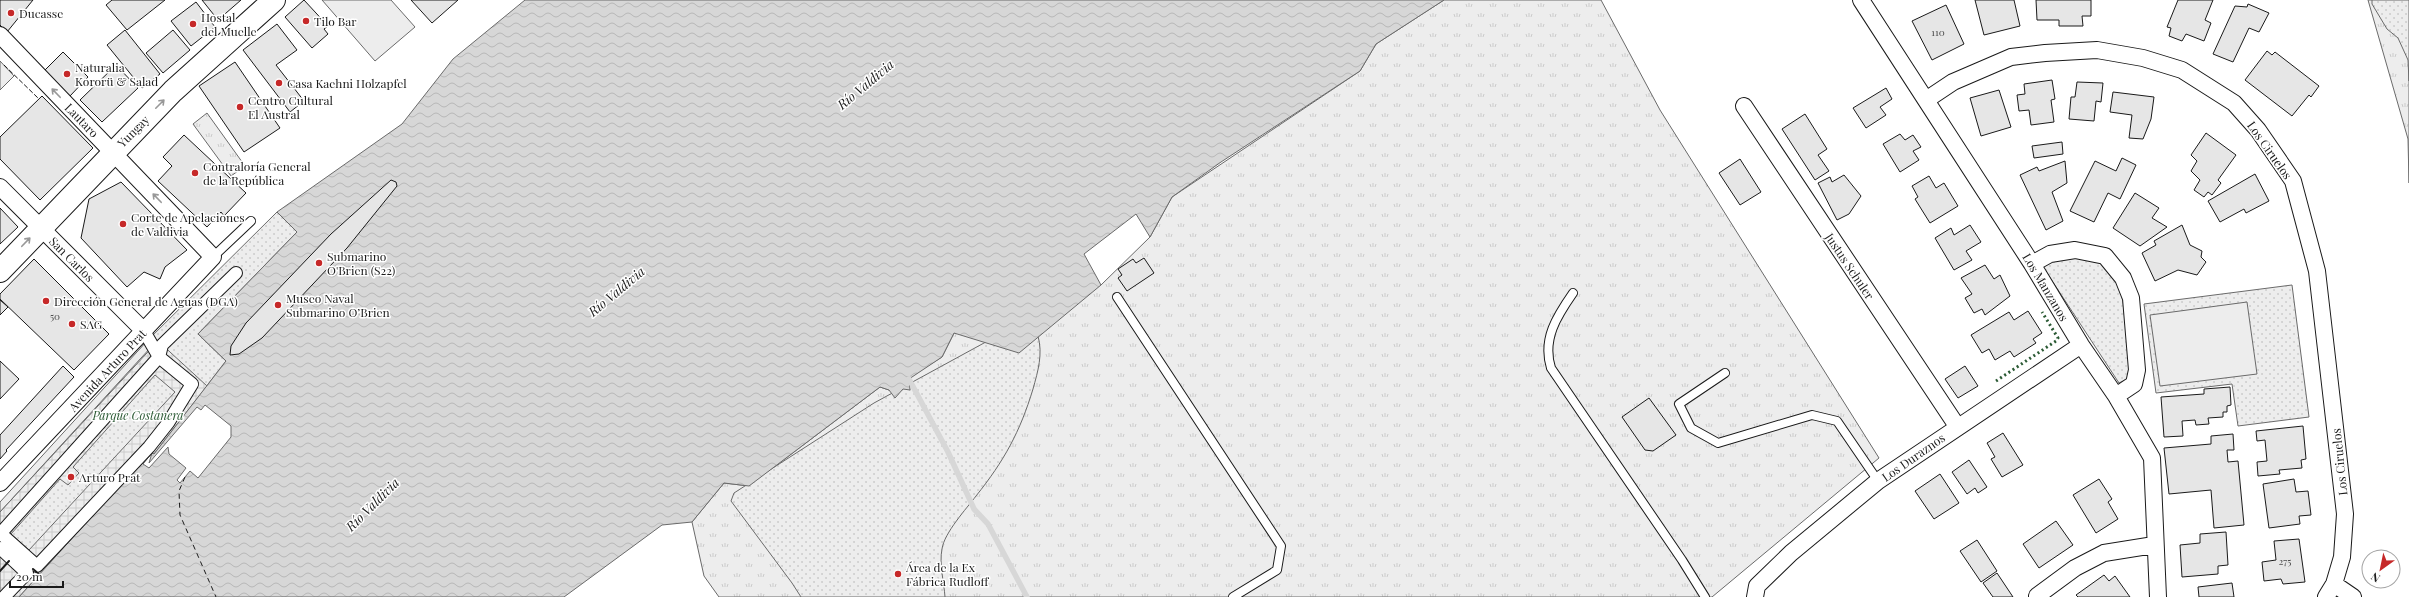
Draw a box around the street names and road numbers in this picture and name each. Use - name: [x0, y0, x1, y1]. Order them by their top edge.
- street label: Lautaro: [62, 99, 103, 141]
- street label: Yungay: [113, 112, 152, 151]
- street label: Los Ciruelos: [2244, 118, 2296, 182]
- street label: Justus Schuler: [1821, 229, 1878, 303]
- street label: San Carlos: [46, 233, 98, 285]
- street label: Los Manzanos: [2019, 250, 2073, 324]
- street label: Avenida Arturo Prat: [64, 325, 150, 415]
- street label: Los Ciruelos: [2328, 428, 2350, 496]
- street label: Los Duraznos: [1878, 429, 1948, 485]

